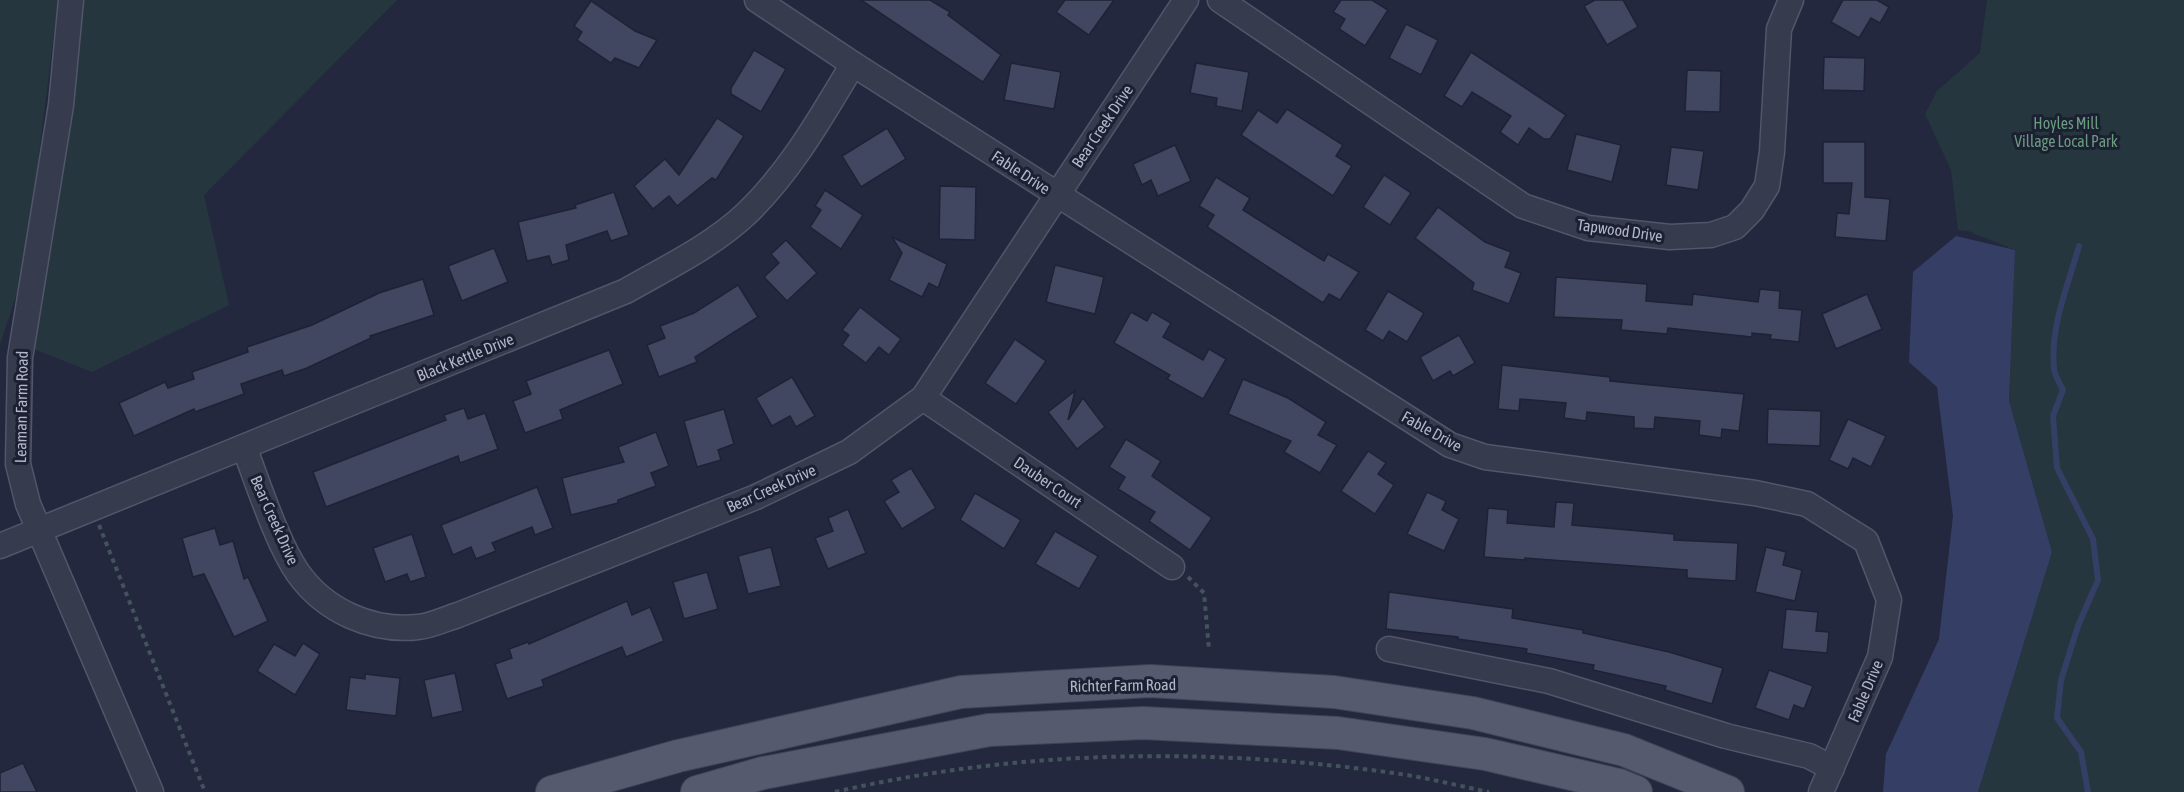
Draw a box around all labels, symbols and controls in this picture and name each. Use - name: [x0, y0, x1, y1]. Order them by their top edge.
- street label: Bear Creek Drive: [1068, 81, 1136, 171]
- park label: Hoyles Mill Village Local Park: [2014, 114, 2118, 151]
- street label: Fable Drive: [989, 147, 1053, 197]
- street label: Tapwood Drive: [1576, 215, 1664, 246]
- street label: Black Kettle Drive: [414, 329, 516, 385]
- street label: Leaman Farm Road: [11, 351, 31, 463]
- street label: Fable Drive: [1399, 407, 1465, 455]
- street label: Dauber Court: [1011, 453, 1085, 511]
- street label: Bear Creek Drive: [724, 460, 818, 516]
- street label: Bear Creek Drive: [247, 473, 303, 567]
- street label: Fable Drive: [1844, 657, 1886, 725]
- street label: Richter Farm Road: [1070, 675, 1176, 695]

